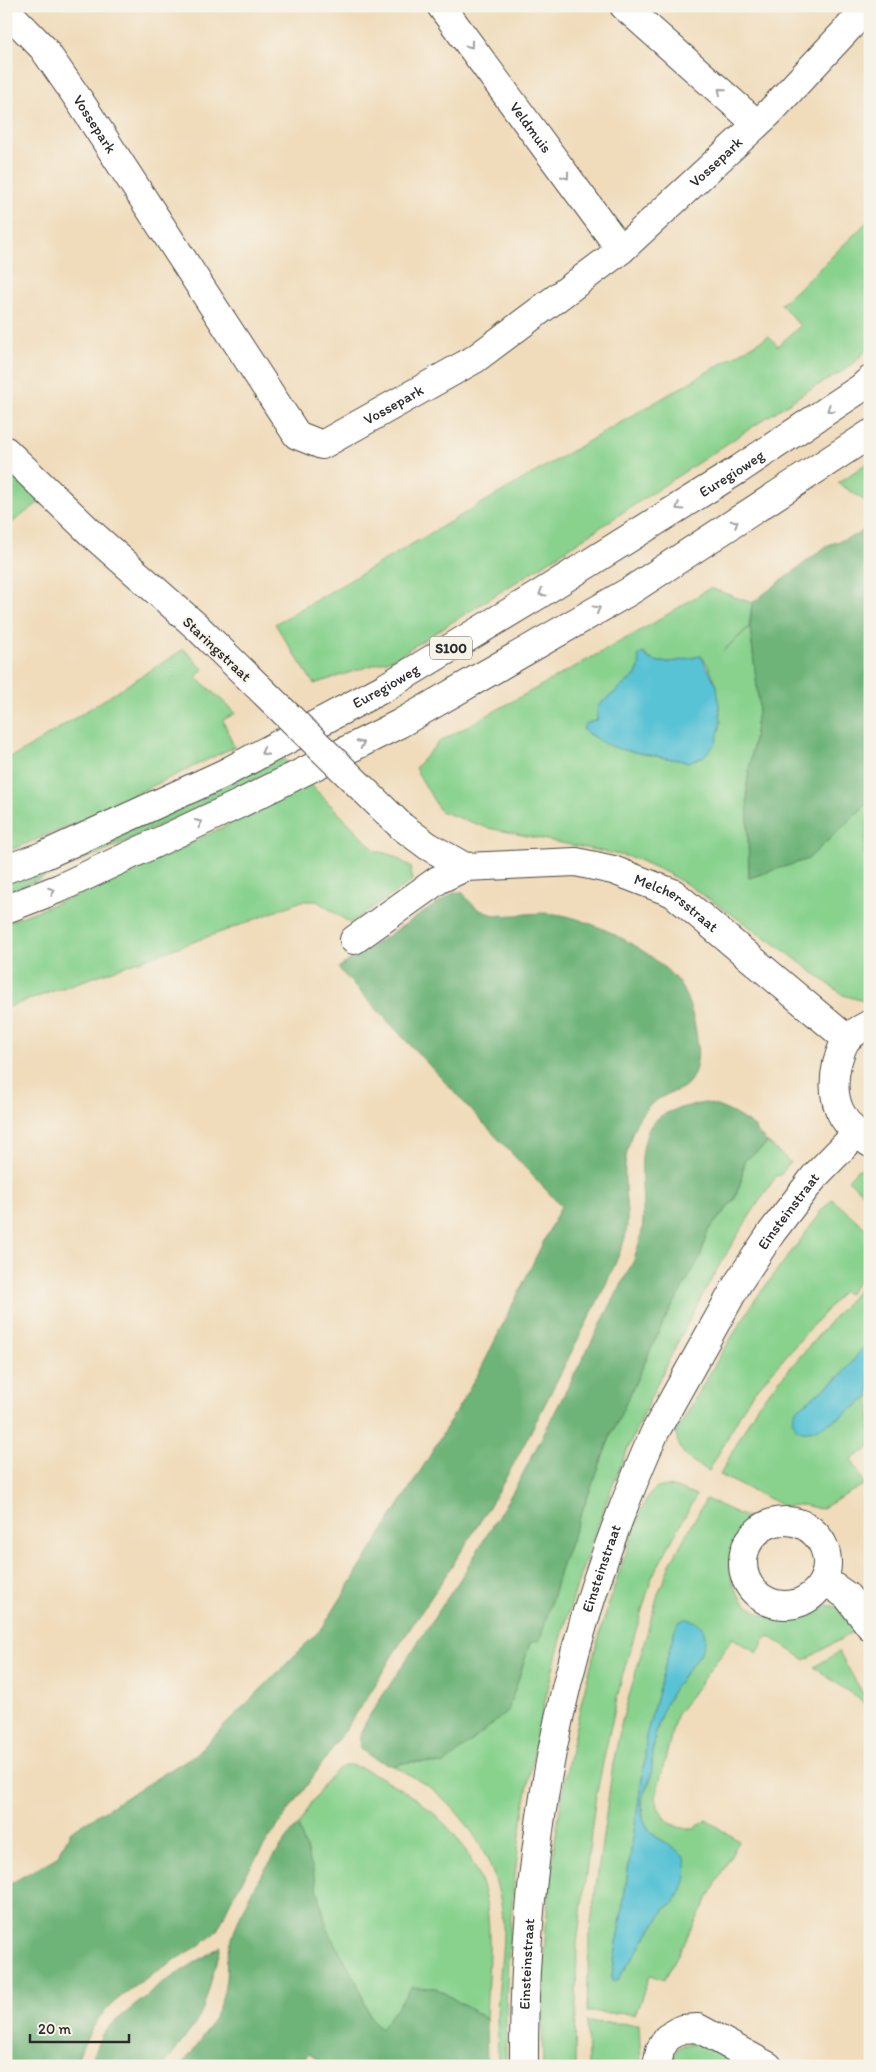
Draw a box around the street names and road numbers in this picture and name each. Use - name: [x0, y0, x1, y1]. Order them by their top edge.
- street label: Vossepark: [69, 91, 120, 157]
- street label: Veldmuis: [506, 98, 556, 157]
- street label: Vossepark: [686, 133, 746, 191]
- street label: Vossepark: [360, 381, 427, 429]
- street label: Euregioweg: [696, 446, 768, 501]
- street label: Staringstraat: [179, 613, 255, 686]
- road number: S100: [430, 636, 472, 660]
- street label: Euregioweg: [349, 660, 423, 712]
- street label: Melchersstraat: [632, 870, 722, 936]
- street label: Einsteinstraat: [754, 1169, 823, 1253]
- street label: Einsteinstraat: [578, 1522, 625, 1615]
- street label: Einsteinstraat: [516, 1917, 538, 2010]

